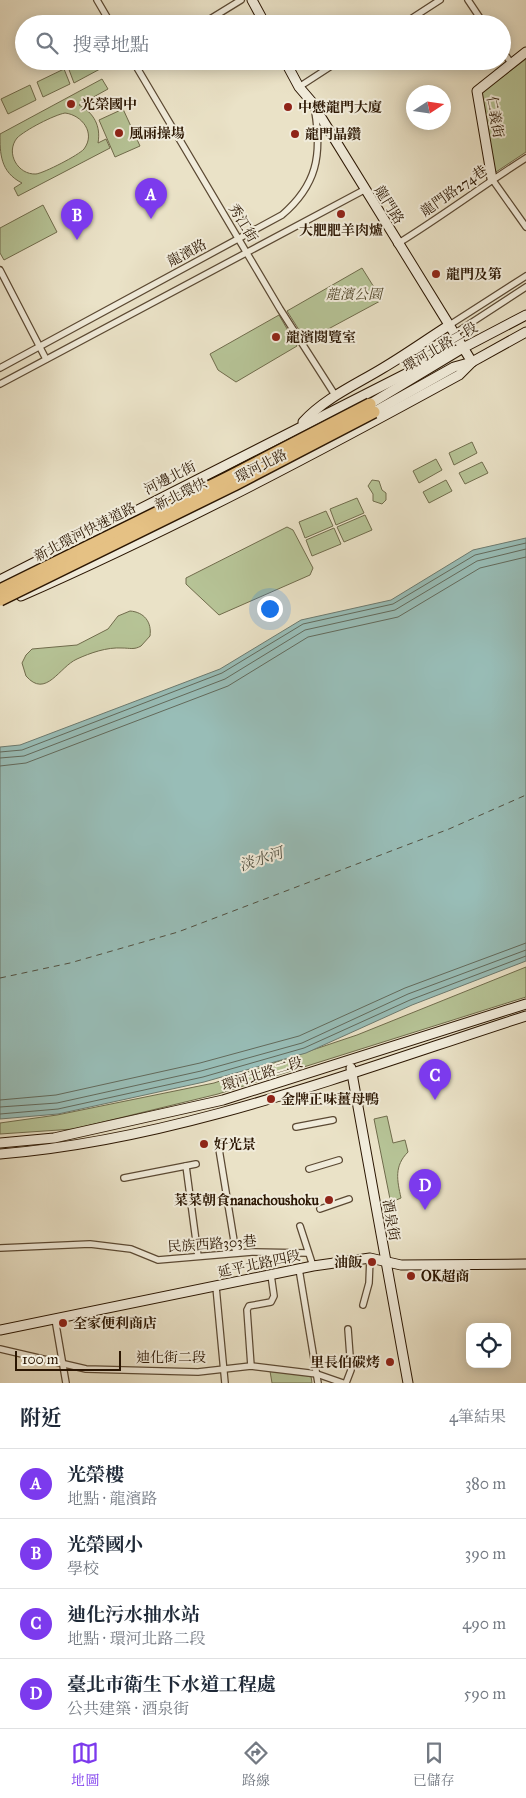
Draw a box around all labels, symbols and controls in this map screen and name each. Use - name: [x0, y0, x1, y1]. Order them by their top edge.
- search box: [15, 15, 511, 70]
- icon: search: [33, 29, 61, 57]
- text: 搜尋地點: [73, 33, 149, 56]
- north arrow: [406, 85, 451, 130]
- street label: 仁義街: [483, 95, 507, 139]
- place label: 光榮國中: [81, 96, 137, 113]
- marker: 光榮國中: [65, 98, 77, 110]
- place label: 中懋龍門大廈: [298, 99, 382, 116]
- marker: 中懋龍門大廈: [282, 101, 294, 113]
- place label: 風雨操場: [129, 125, 185, 142]
- place label: 龍門晶鑽: [305, 126, 361, 143]
- marker: 風雨操場: [113, 127, 125, 139]
- marker: 龍門晶鑽: [289, 128, 301, 140]
- street label: 龍門路274巷: [417, 162, 491, 220]
- pin: A: [135, 178, 167, 219]
- street label: 龍門路: [371, 183, 407, 227]
- pin: B: [61, 199, 93, 240]
- street label: 秀江街: [225, 201, 261, 245]
- marker: 大肥肥羊肉爐: [335, 208, 347, 220]
- place label: 大肥肥羊肉爐: [299, 222, 383, 239]
- street label: 龍濱路: [164, 236, 210, 270]
- place label: 龍門及第: [446, 266, 502, 283]
- marker: 龍門及第: [430, 268, 442, 280]
- park label: 龍濱公園: [326, 286, 384, 303]
- street label: 環河北路二段: [399, 319, 481, 375]
- place label: 龍濱閱覽室: [286, 329, 356, 346]
- marker: 龍濱閱覽室: [270, 331, 282, 343]
- street label: 環河北路: [232, 446, 290, 486]
- street label: 河邊北街: [141, 458, 199, 498]
- street label: 新北環快: [152, 474, 210, 514]
- street label: 新北環河快速道路: [31, 499, 139, 565]
- your location: [257, 596, 283, 622]
- water label: 淡水河: [237, 843, 288, 875]
- street label: 環河北路二段: [219, 1054, 305, 1094]
- pin: C: [419, 1059, 451, 1100]
- place label: 金牌正味薑母鴨: [281, 1091, 379, 1108]
- marker: 金牌正味薑母鴨: [265, 1093, 277, 1105]
- place label: 好光景: [214, 1136, 256, 1153]
- marker: 好光景: [198, 1138, 210, 1150]
- pin: D: [409, 1169, 441, 1210]
- place label: 菜菜朝食nanachoushoku: [174, 1192, 320, 1209]
- marker: 菜菜朝食nanachoushoku: [323, 1194, 335, 1206]
- street label: 酒泉街: [379, 1198, 403, 1242]
- street label: 民族西路303巷: [167, 1232, 257, 1256]
- street label: 延平北路四段: [216, 1247, 302, 1281]
- place label: 油飯: [334, 1254, 363, 1271]
- marker: 油飯: [366, 1256, 378, 1268]
- place label: OK超商: [421, 1268, 469, 1285]
- marker: OK超商: [405, 1270, 417, 1282]
- place label: 全家便利商店: [73, 1315, 157, 1332]
- marker: 全家便利商店: [57, 1317, 69, 1329]
- map controls: [466, 1323, 511, 1368]
- button: locate: [466, 1323, 511, 1368]
- scale bar: [15, 1348, 121, 1371]
- street label: 迪化街二段: [136, 1349, 206, 1366]
- text: 100 m: [22, 1351, 59, 1368]
- place label: 里長伯碳烤: [310, 1354, 380, 1371]
- marker: 里長伯碳烤: [384, 1356, 396, 1368]
- text: 附近: [20, 1405, 62, 1431]
- text: 4筆結果: [449, 1407, 506, 1426]
- text: 光榮樓: [67, 1463, 124, 1486]
- text: A: [31, 1474, 41, 1493]
- text: 380 m: [465, 1474, 506, 1493]
- text: 地點 · 龍濱路: [67, 1489, 157, 1508]
- text: 光榮國小: [67, 1533, 143, 1556]
- text: B: [31, 1544, 41, 1563]
- text: 390 m: [465, 1544, 506, 1563]
- text: 學校: [67, 1559, 99, 1578]
- text: 迪化污水抽水站: [67, 1603, 200, 1626]
- text: C: [31, 1614, 41, 1633]
- text: 490 m: [462, 1614, 506, 1633]
- text: 地點 · 環河北路二段: [67, 1629, 205, 1648]
- text: 臺北市衛生下水道工程處: [67, 1673, 276, 1696]
- text: D: [30, 1684, 42, 1703]
- text: 590 m: [464, 1684, 506, 1703]
- text: 公共建築 · 酒泉街: [67, 1699, 189, 1718]
- tab: 地圖: [71, 1739, 99, 1789]
- tab: 路線: [242, 1739, 270, 1789]
- tab: 已儲存: [413, 1739, 455, 1789]

